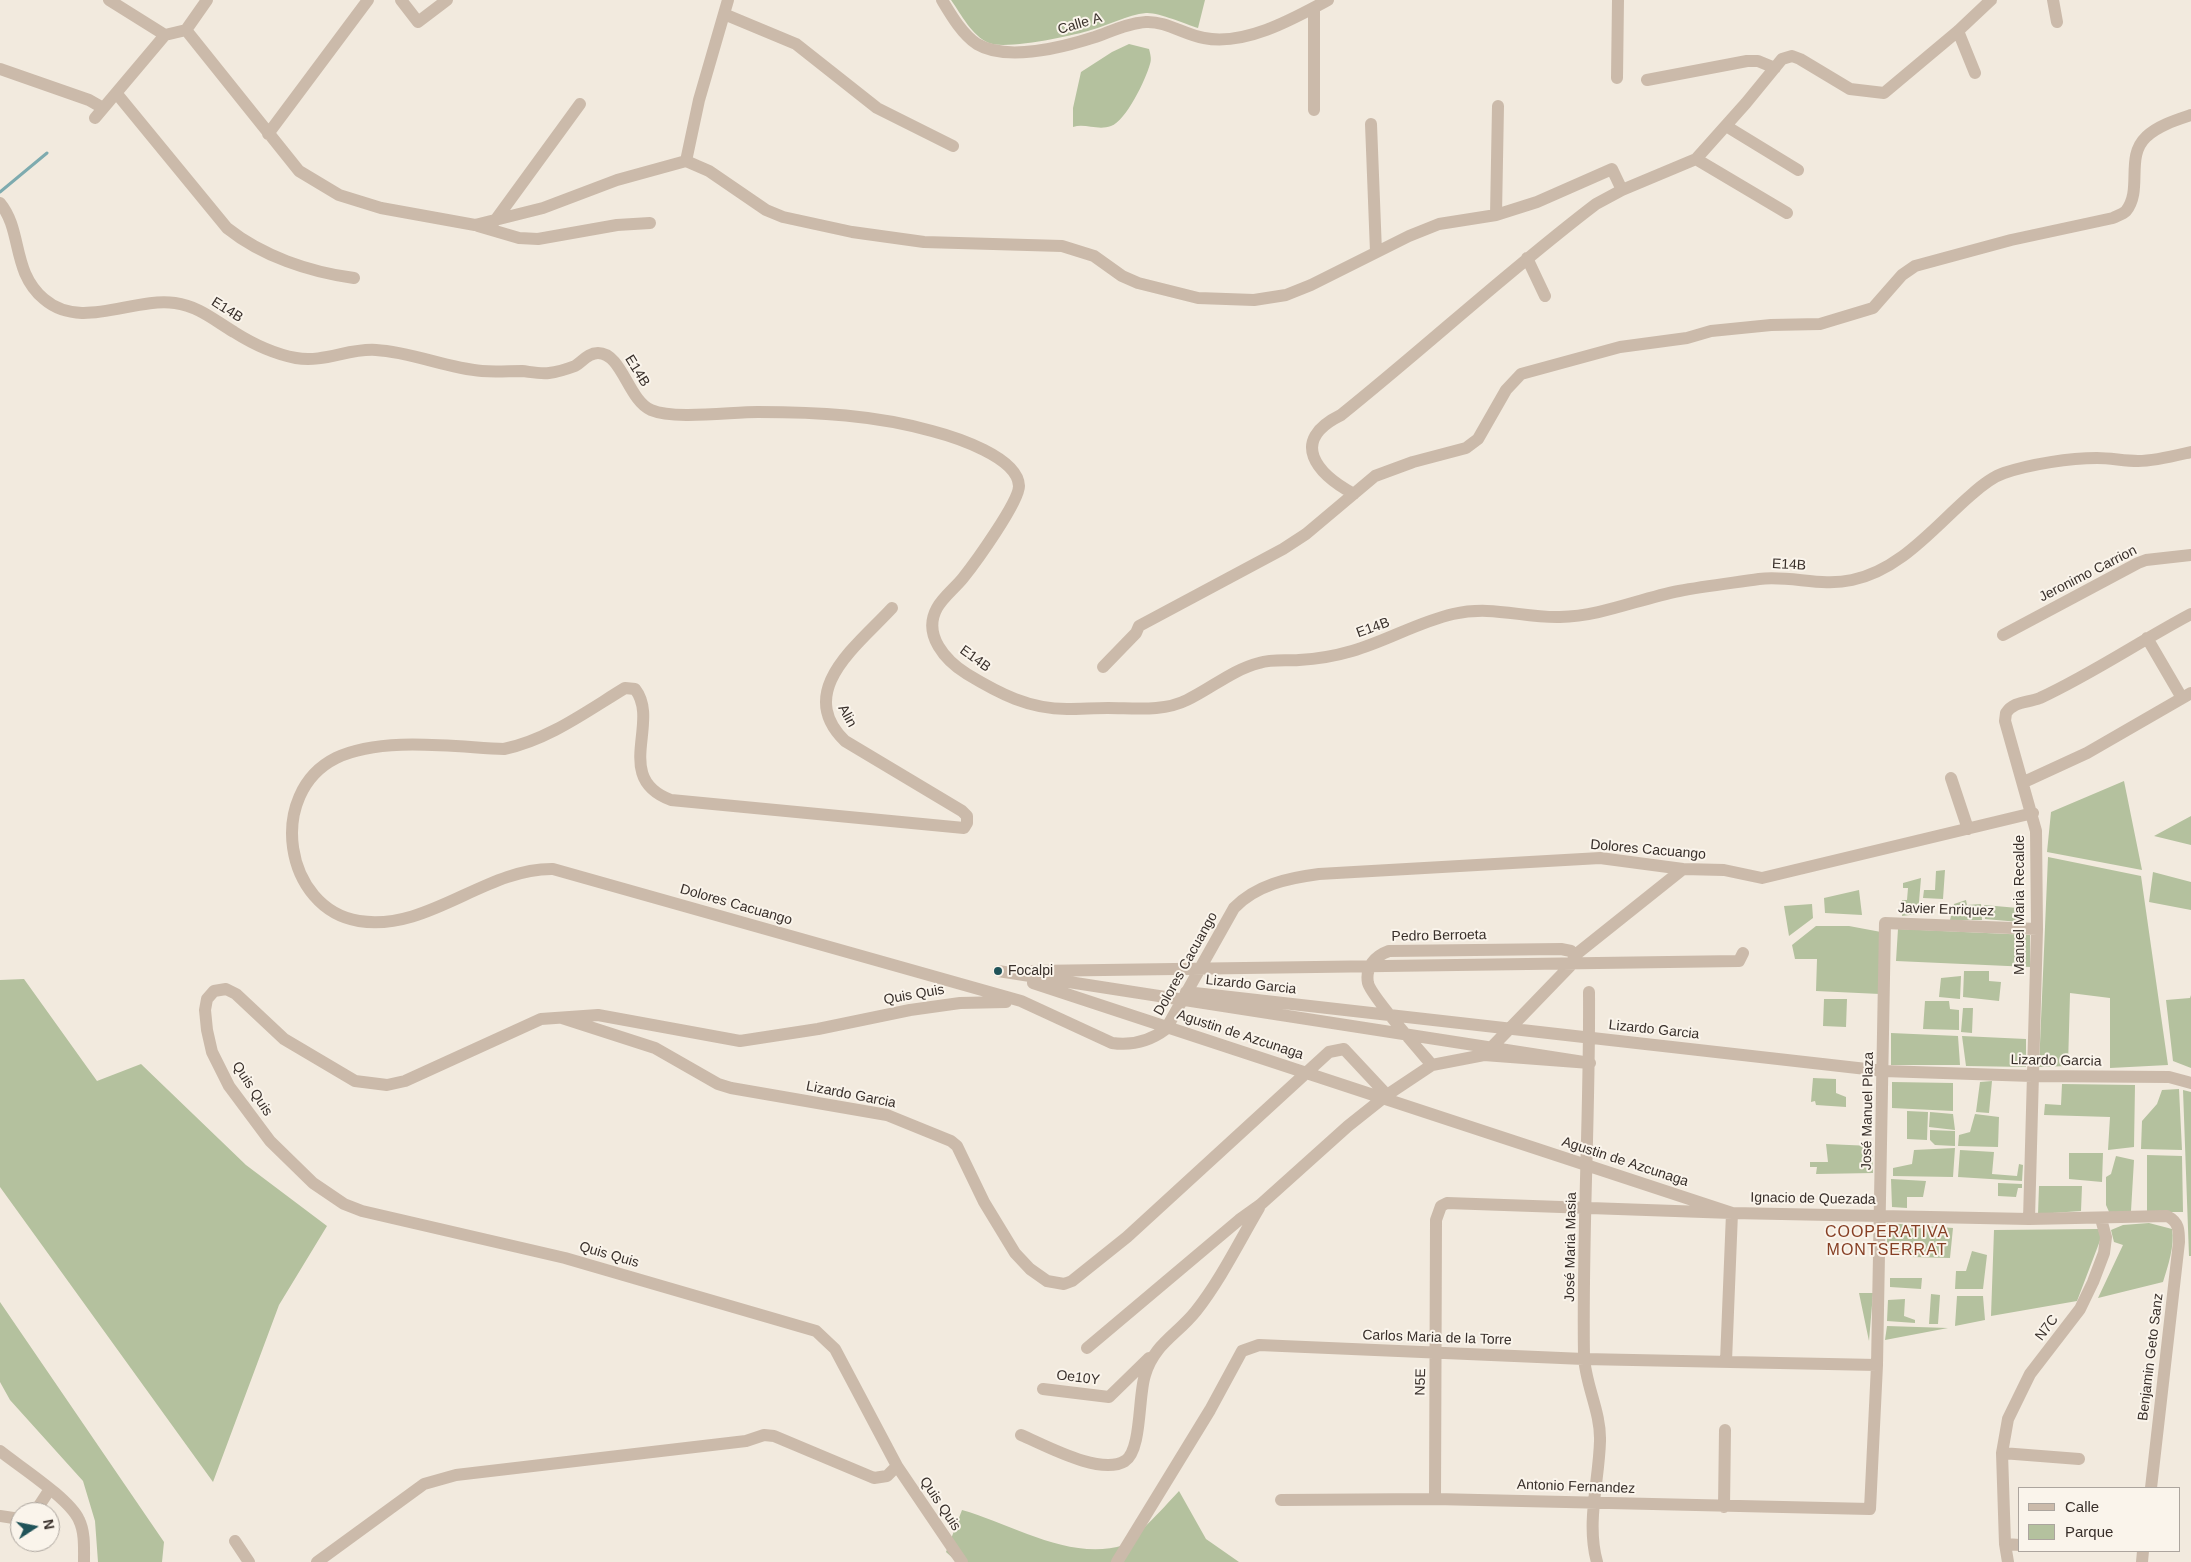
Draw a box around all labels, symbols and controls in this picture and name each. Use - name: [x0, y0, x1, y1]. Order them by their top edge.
- street label: Calle A: [1056, 10, 1104, 38]
- street label: E14B: [208, 294, 246, 326]
- street label: E14B: [621, 352, 653, 390]
- street label: Jeronimo Carrion: [2036, 542, 2140, 606]
- street label: E14B: [1771, 556, 1807, 574]
- street label: E14B: [1354, 614, 1392, 642]
- street label: E14B: [956, 642, 994, 676]
- street label: Alin: [834, 702, 860, 730]
- street label: Manuel Maria Recalde: [2012, 835, 2028, 975]
- street label: Dolores Cacuango: [1590, 837, 1706, 863]
- street label: Dolores Cacuango: [678, 881, 794, 929]
- street label: Javier Enriquez: [1897, 900, 1995, 920]
- street label: Dolores Cacuango: [1151, 909, 1221, 1019]
- street label: Pedro Berroeta: [1391, 927, 1487, 945]
- place label: Focalpi: [1008, 963, 1053, 979]
- marker: Focalpi: [992, 965, 1004, 977]
- street label: Lizardo Garcia: [1205, 972, 1297, 998]
- street label: Quis Quis: [882, 981, 946, 1009]
- street label: Agustin de Azcunaga: [1174, 1007, 1306, 1063]
- street label: Lizardo Garcia: [1608, 1017, 1700, 1043]
- street label: José Manuel Plaza: [1859, 1052, 1877, 1170]
- street label: Lizardo Garcia: [2010, 1052, 2102, 1070]
- street label: Quis Quis: [228, 1059, 276, 1119]
- street label: Lizardo Garcia: [805, 1078, 897, 1112]
- street label: Agustin de Azcunaga: [1559, 1134, 1691, 1190]
- street label: Ignacio de Quezada: [1750, 1190, 1876, 1208]
- street label: José Maria Masia: [1562, 1192, 1580, 1302]
- district label: COOPERATIVA MONTSERRAT: [1824, 1223, 1950, 1261]
- street label: Quis Quis: [577, 1238, 641, 1272]
- street label: Benjamin Geto Sanz: [2135, 1292, 2167, 1422]
- street label: N7C: [2032, 1312, 2062, 1344]
- street label: Carlos Maria de la Torre: [1362, 1327, 1512, 1349]
- street label: Oe10Y: [1055, 1367, 1101, 1389]
- street label: N5E: [1412, 1368, 1430, 1396]
- street label: Quis Quis: [916, 1474, 964, 1534]
- street label: Antonio Fernandez: [1517, 1477, 1635, 1497]
- legend: [2018, 1487, 2181, 1552]
- text: Calle: [2065, 1498, 2099, 1515]
- north arrow: [10, 1502, 60, 1552]
- text: N: [40, 1518, 58, 1531]
- text: Parque: [2065, 1523, 2113, 1540]

